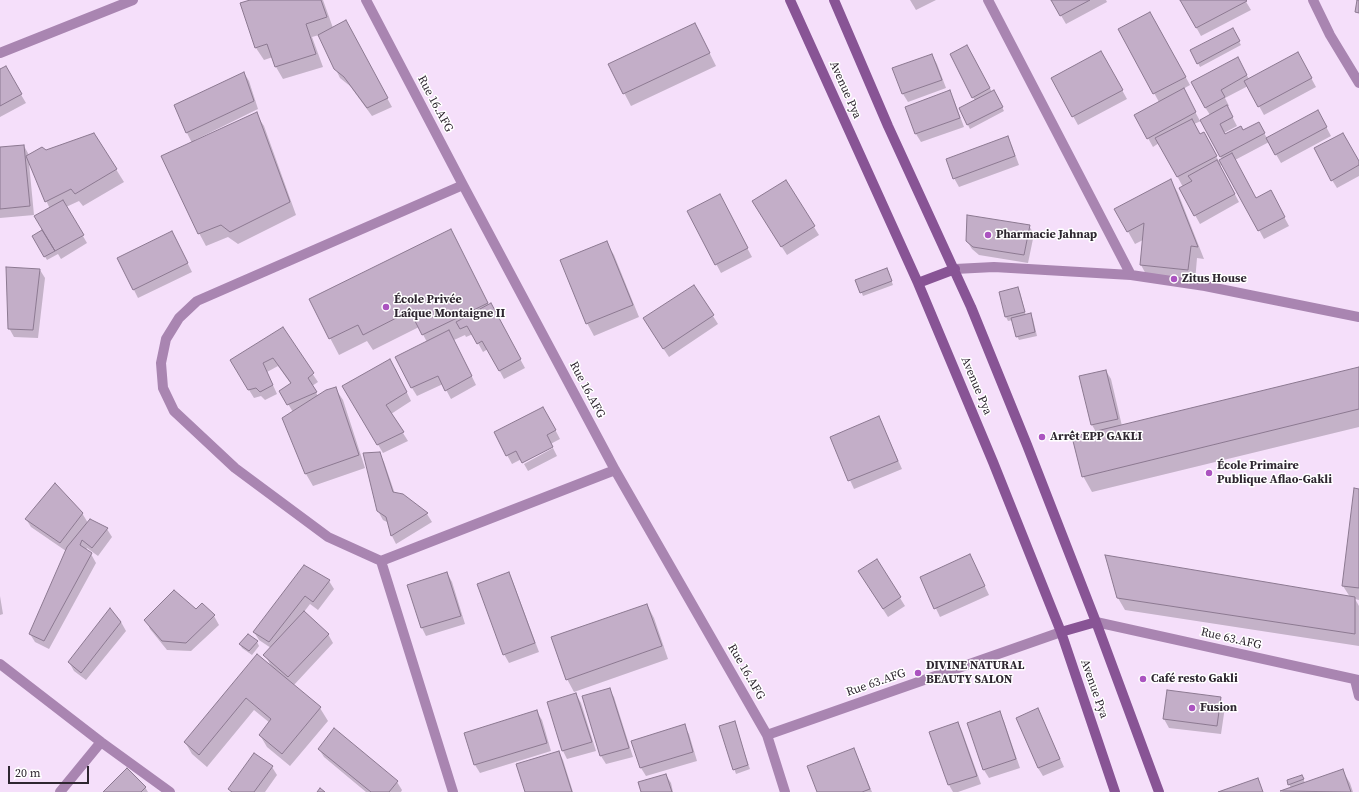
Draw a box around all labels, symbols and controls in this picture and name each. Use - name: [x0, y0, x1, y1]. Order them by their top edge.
- street label: Avenue Pya: [826, 59, 864, 121]
- street label: Rue 16.AFG: [414, 73, 456, 135]
- place label: Pharmacie Jahnap: [996, 228, 1097, 242]
- marker: Pharmacie Jahnap: [983, 230, 993, 240]
- place label: Zitus House: [1182, 272, 1247, 286]
- marker: Zitus House: [1169, 274, 1179, 284]
- place label: École Privée Laîque Montaigne II: [394, 293, 505, 321]
- marker: École Privée Laîque Montaigne II: [381, 302, 391, 312]
- street label: Avenue Pya: [957, 355, 995, 417]
- street label: Rue 16.AFG: [566, 359, 608, 421]
- place label: Arrêt EPP GAKLI: [1050, 430, 1142, 444]
- marker: Arrêt EPP GAKLI: [1037, 432, 1047, 442]
- place label: École Primaire Publique Aflao-Gakli: [1217, 459, 1332, 487]
- marker: École Primaire Publique Aflao-Gakli: [1204, 468, 1214, 478]
- street label: Rue 63.AFG: [1199, 625, 1263, 653]
- street label: Rue 16.AFG: [724, 642, 768, 702]
- street label: Avenue Pya: [1077, 658, 1111, 720]
- place label: DIVINE NATURAL BEAUTY SALON: [926, 659, 1024, 687]
- street label: Rue 63.AFG: [844, 666, 908, 700]
- marker: DIVINE NATURAL BEAUTY SALON: [913, 668, 923, 678]
- place label: Café resto Gakli: [1151, 672, 1238, 686]
- marker: Café resto Gakli: [1138, 674, 1148, 684]
- place label: Fusion: [1200, 701, 1237, 715]
- marker: Fusion: [1187, 703, 1197, 713]
- scale bar: [10, 758, 91, 784]
- text: 20 m: [15, 765, 41, 781]

